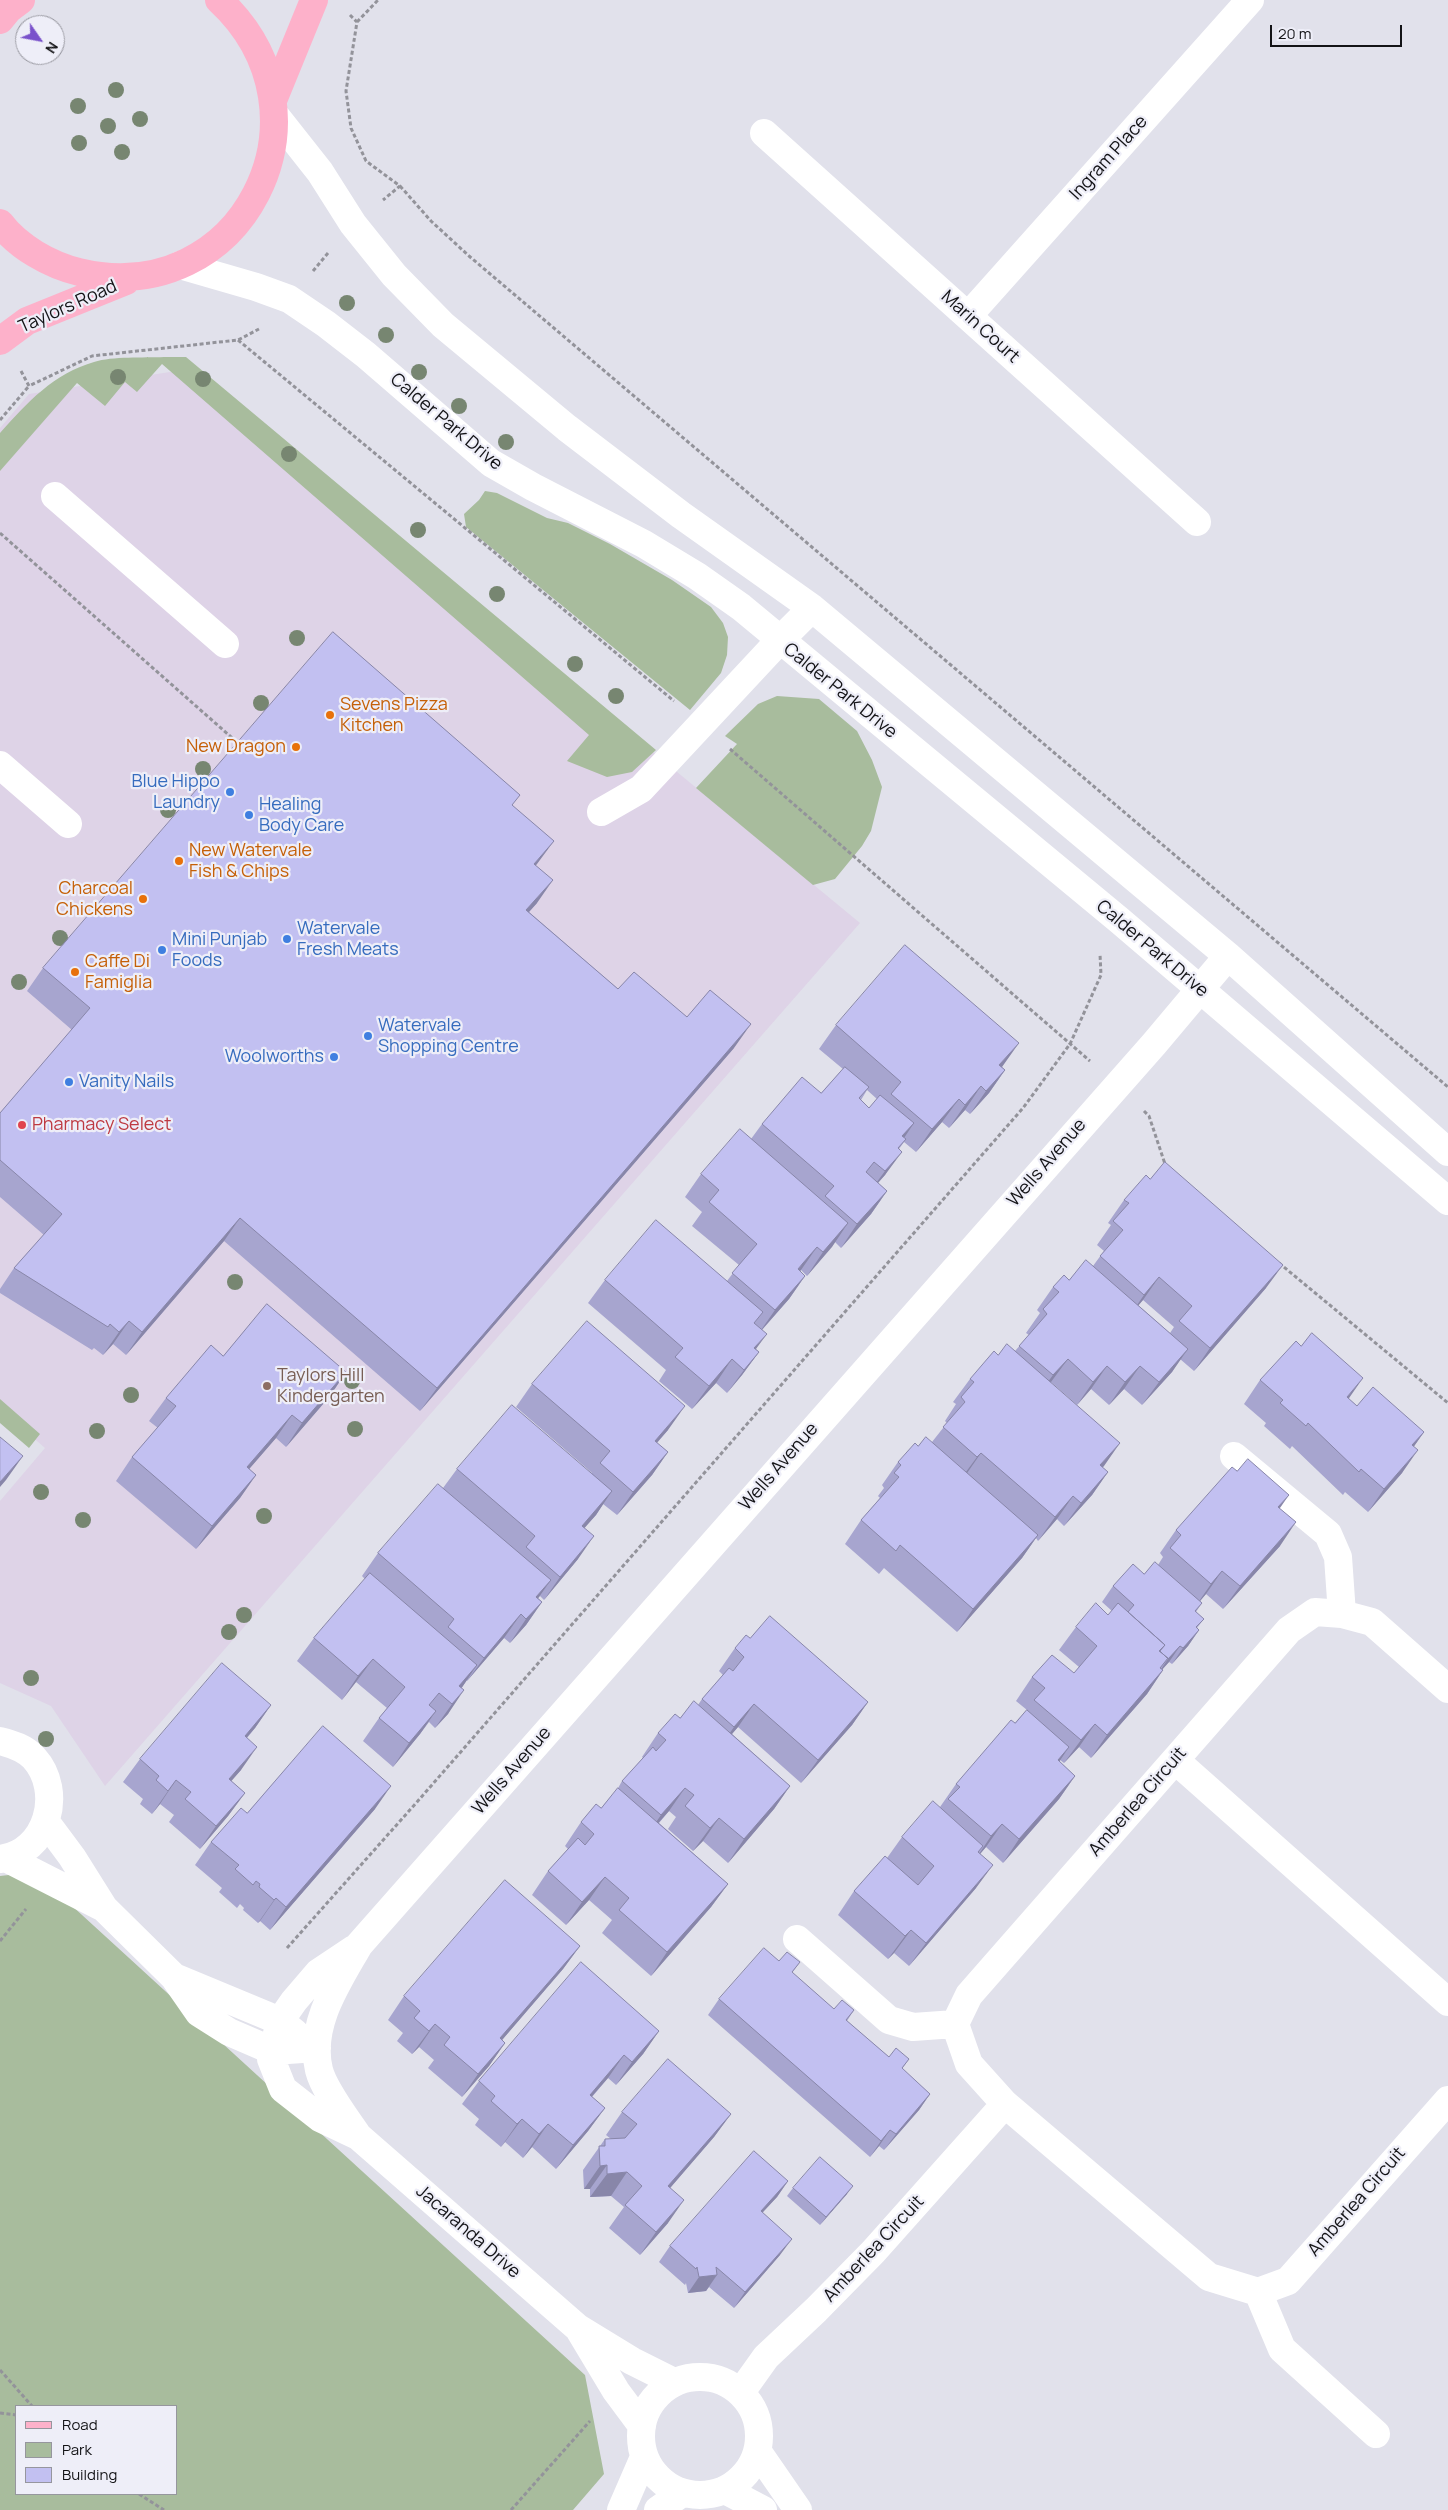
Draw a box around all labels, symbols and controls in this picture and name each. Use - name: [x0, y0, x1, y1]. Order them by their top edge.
- north arrow: [15, 15, 65, 65]
- scale bar: [1273, 15, 1406, 47]
- text: 20 m: [1278, 23, 1311, 44]
- text: N: [41, 39, 63, 57]
- street label: Ingram Place: [1066, 111, 1152, 205]
- street label: Taylors Road: [16, 276, 120, 338]
- street label: Marin Court: [936, 286, 1024, 368]
- street label: Calder Park Drive: [385, 369, 507, 475]
- street label: Calder Park Drive: [779, 639, 901, 743]
- place label: Sevens Pizza Kitchen: [340, 694, 448, 736]
- marker: Sevens Pizza Kitchen: [324, 709, 336, 721]
- place label: New Dragon: [186, 736, 286, 758]
- marker: New Dragon: [290, 741, 302, 753]
- place label: Blue Hippo Laundry: [131, 771, 220, 814]
- marker: Blue Hippo Laundry: [224, 786, 236, 798]
- place label: Healing Body Care: [259, 794, 344, 836]
- marker: Healing Body Care: [243, 809, 255, 821]
- place label: New Watervale Fish & Chips: [189, 840, 312, 882]
- marker: New Watervale Fish & Chips: [173, 855, 185, 867]
- place label: Charcoal Chickens: [56, 878, 133, 921]
- marker: Charcoal Chickens: [137, 893, 149, 905]
- street label: Calder Park Drive: [1091, 896, 1213, 1002]
- place label: Watervale Fresh Meats: [297, 918, 399, 961]
- place label: Mini Punjab Foods: [172, 929, 267, 972]
- marker: Watervale Fresh Meats: [281, 933, 293, 945]
- marker: Mini Punjab Foods: [156, 944, 168, 956]
- place label: Caffe Di Famiglia: [85, 951, 152, 994]
- marker: Caffe Di Famiglia: [69, 966, 81, 978]
- place label: Watervale Shopping Centre: [378, 1015, 519, 1058]
- marker: Watervale Shopping Centre: [362, 1030, 374, 1042]
- place label: Woolworths: [225, 1046, 324, 1068]
- marker: Woolworths: [328, 1051, 340, 1063]
- place label: Vanity Nails: [79, 1071, 174, 1093]
- marker: Vanity Nails: [63, 1076, 75, 1088]
- place label: Pharmacy Select: [32, 1114, 172, 1136]
- street label: Wells Avenue: [1003, 1115, 1091, 1211]
- marker: Pharmacy Select: [16, 1119, 28, 1131]
- place label: Taylors Hill Kindergarten: [277, 1365, 385, 1408]
- marker: Taylors Hill Kindergarten: [261, 1380, 273, 1392]
- street label: Wells Avenue: [735, 1419, 823, 1515]
- street label: Wells Avenue: [468, 1723, 556, 1819]
- street label: Amberlea Circuit: [1085, 1743, 1191, 1861]
- street label: Amberlea Circuit: [1304, 2143, 1410, 2261]
- street label: Jacaranda Drive: [411, 2181, 525, 2283]
- street label: Amberlea Circuit: [819, 2191, 929, 2307]
- legend: [15, 2405, 178, 2495]
- text: Road: [62, 2414, 98, 2435]
- text: Park: [62, 2439, 92, 2460]
- text: Building: [62, 2464, 117, 2485]

